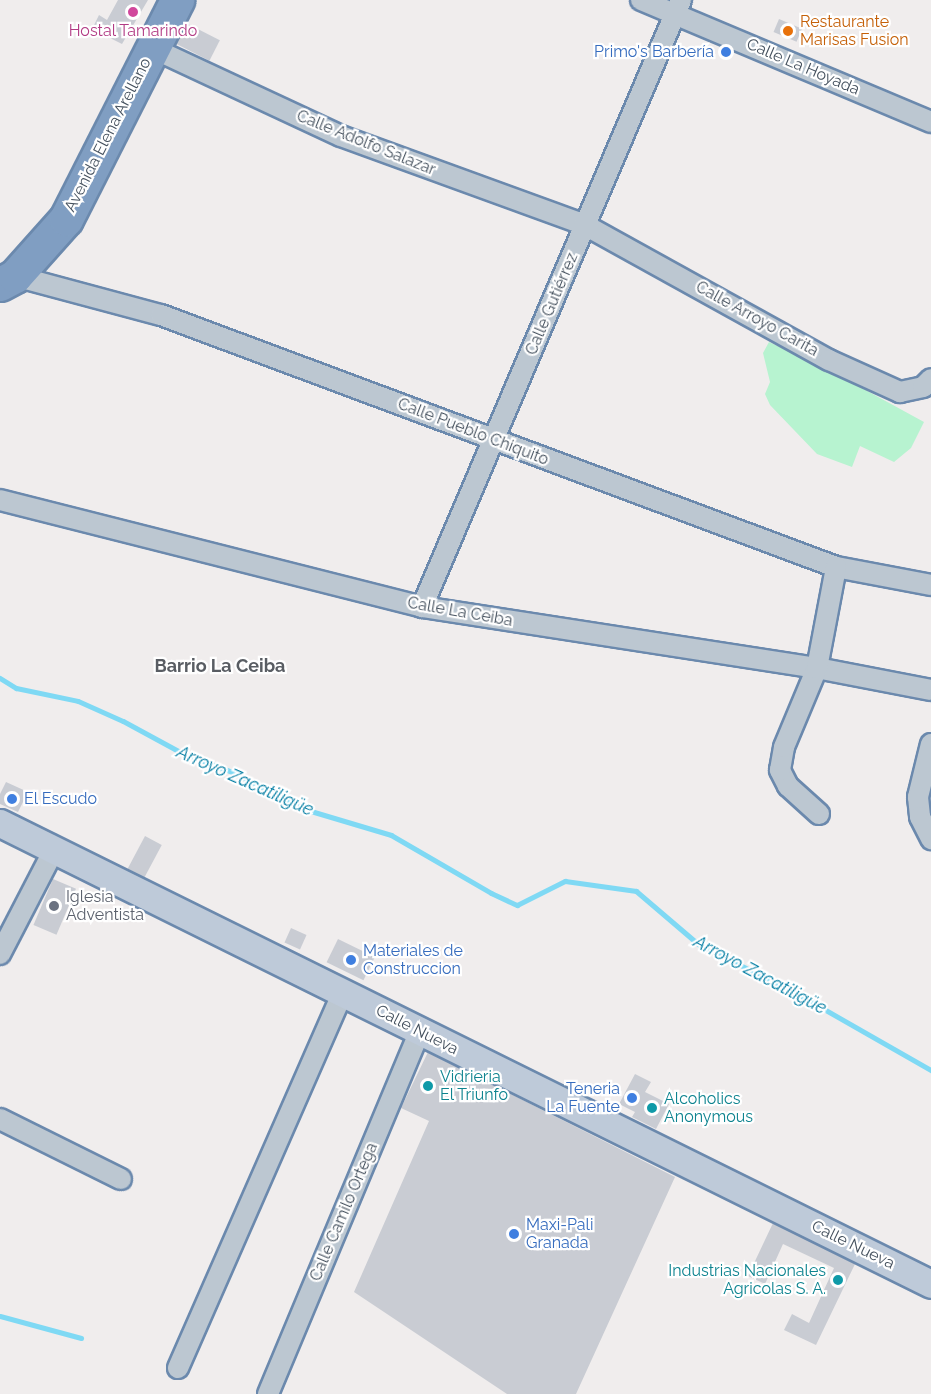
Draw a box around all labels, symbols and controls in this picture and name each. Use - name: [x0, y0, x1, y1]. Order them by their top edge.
- marker: Hostal Tamarindo: [126, 5, 140, 19]
- place label: Restaurante Marisas Fusion: [800, 12, 909, 50]
- place label: Hostal Tamarindo: [68, 21, 198, 41]
- marker: Restaurante Marisas Fusion: [781, 24, 795, 38]
- street label: Calle La Hoyada: [744, 35, 862, 99]
- place label: Primo's Barbería: [594, 42, 714, 62]
- marker: Primo's Barbería: [719, 45, 733, 59]
- street label: Avenida Elena Arellano: [61, 54, 155, 216]
- street label: Calle Adolfo Salazar: [294, 106, 438, 180]
- street label: Calle Gutiérrez: [522, 250, 582, 358]
- street label: Calle Arroyo Carita: [692, 277, 822, 361]
- street label: Calle Pueblo Chiquito: [395, 394, 551, 470]
- street label: Calle La Ceiba: [406, 593, 514, 631]
- district label: Barrio La Ceiba: [155, 655, 285, 677]
- water label: Arroyo Zacatiligüe: [173, 741, 317, 821]
- place label: El Escudo: [24, 789, 97, 809]
- marker: El Escudo: [5, 792, 19, 806]
- place label: Iglesia Adventista: [66, 887, 144, 925]
- marker: Iglesia Adventista: [47, 899, 61, 913]
- water label: Arroyo Zacatiligüe: [690, 931, 830, 1019]
- place label: Materiales de Construccion: [363, 941, 463, 979]
- marker: Materiales de Construccion: [344, 953, 358, 967]
- street label: Calle Nueva: [373, 1001, 461, 1059]
- place label: Vidrieria El Triunfo: [440, 1067, 509, 1105]
- marker: Vidrieria El Triunfo: [421, 1079, 435, 1093]
- place label: Teneria La Fuente: [546, 1079, 620, 1117]
- place label: Alcoholics Anonymous: [664, 1089, 753, 1127]
- marker: Teneria La Fuente: [625, 1091, 639, 1105]
- marker: Alcoholics Anonymous: [645, 1101, 659, 1115]
- street label: Calle Camilo Ortega: [306, 1140, 382, 1284]
- place label: Maxi-Pali Granada: [526, 1215, 593, 1253]
- street label: Calle Nueva: [808, 1217, 898, 1273]
- marker: Maxi-Pali Granada: [507, 1227, 521, 1241]
- place label: Industrias Nacionales Agricolas S. A.: [668, 1261, 826, 1299]
- marker: Industrias Nacionales Agricolas S. A.: [831, 1273, 845, 1287]

